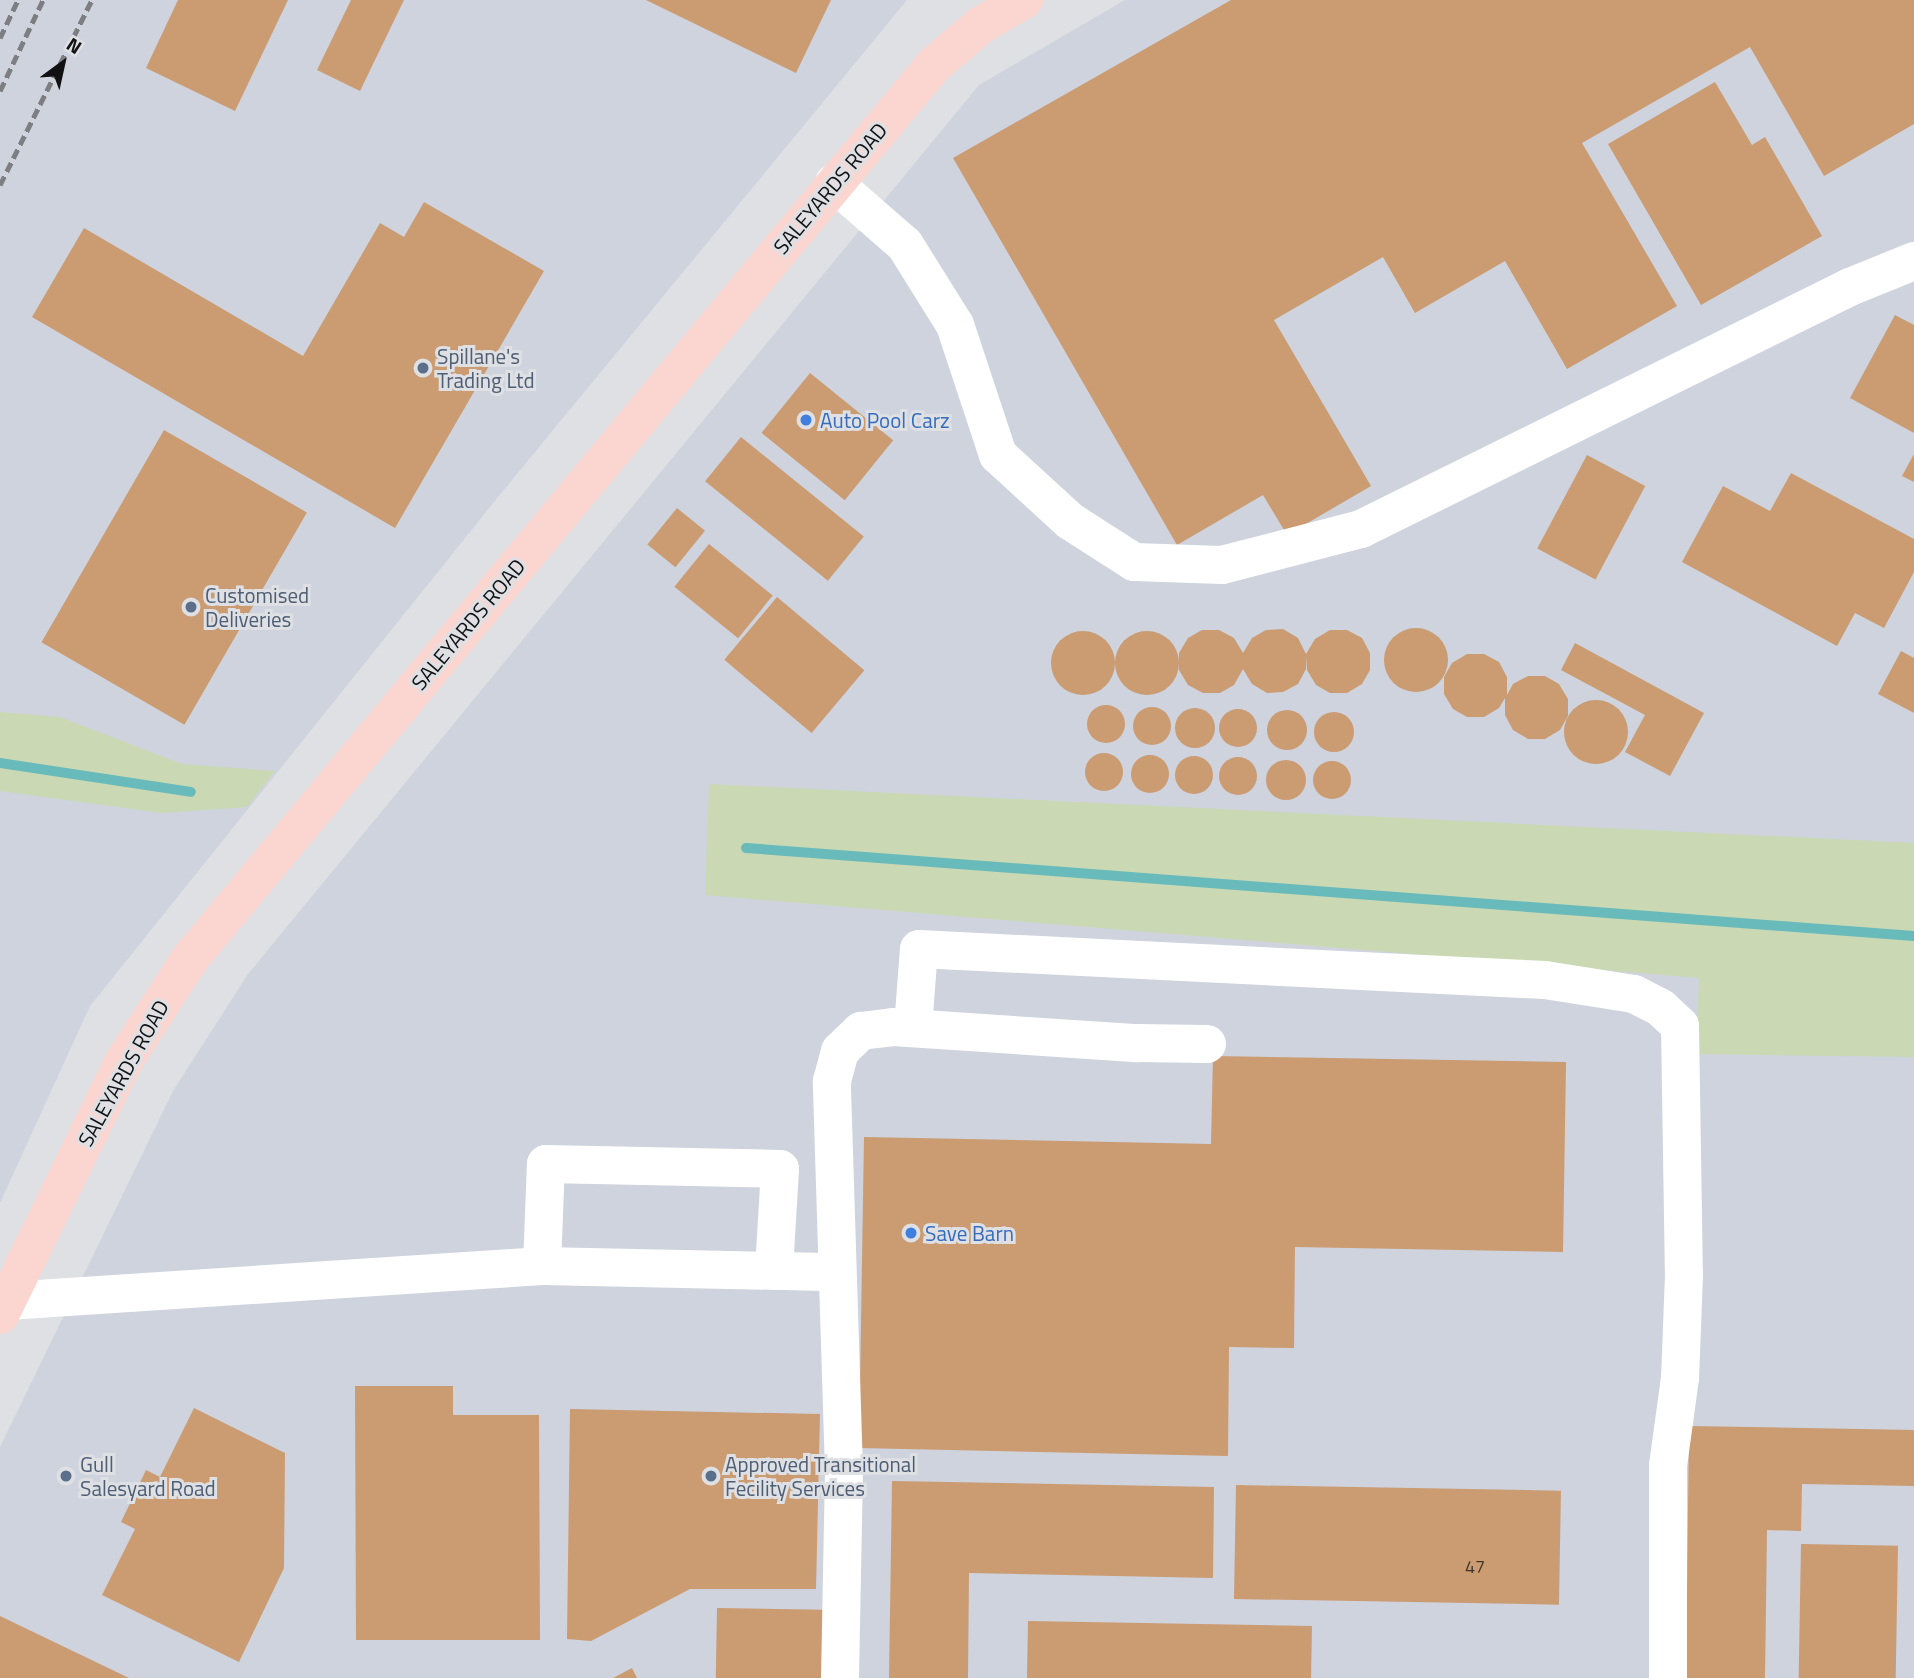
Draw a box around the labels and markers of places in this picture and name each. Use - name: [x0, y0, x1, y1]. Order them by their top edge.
- place label: Spillane's Trading Ltd: [437, 343, 535, 393]
- marker: Spillane's Trading Ltd: [415, 360, 431, 376]
- place label: Auto Pool Carz: [820, 407, 950, 433]
- marker: Auto Pool Carz: [798, 412, 814, 428]
- place label: Customised Deliveries: [205, 582, 309, 632]
- marker: Customised Deliveries: [183, 599, 199, 615]
- place label: Save Barn: [925, 1220, 1014, 1246]
- marker: Save Barn: [903, 1225, 919, 1241]
- place label: Gull Salesyard Road: [80, 1451, 216, 1501]
- place label: Approved Transitional Fecility Services: [725, 1451, 916, 1501]
- marker: Gull Salesyard Road: [58, 1468, 74, 1484]
- marker: Approved Transitional Fecility Services: [703, 1468, 719, 1484]

